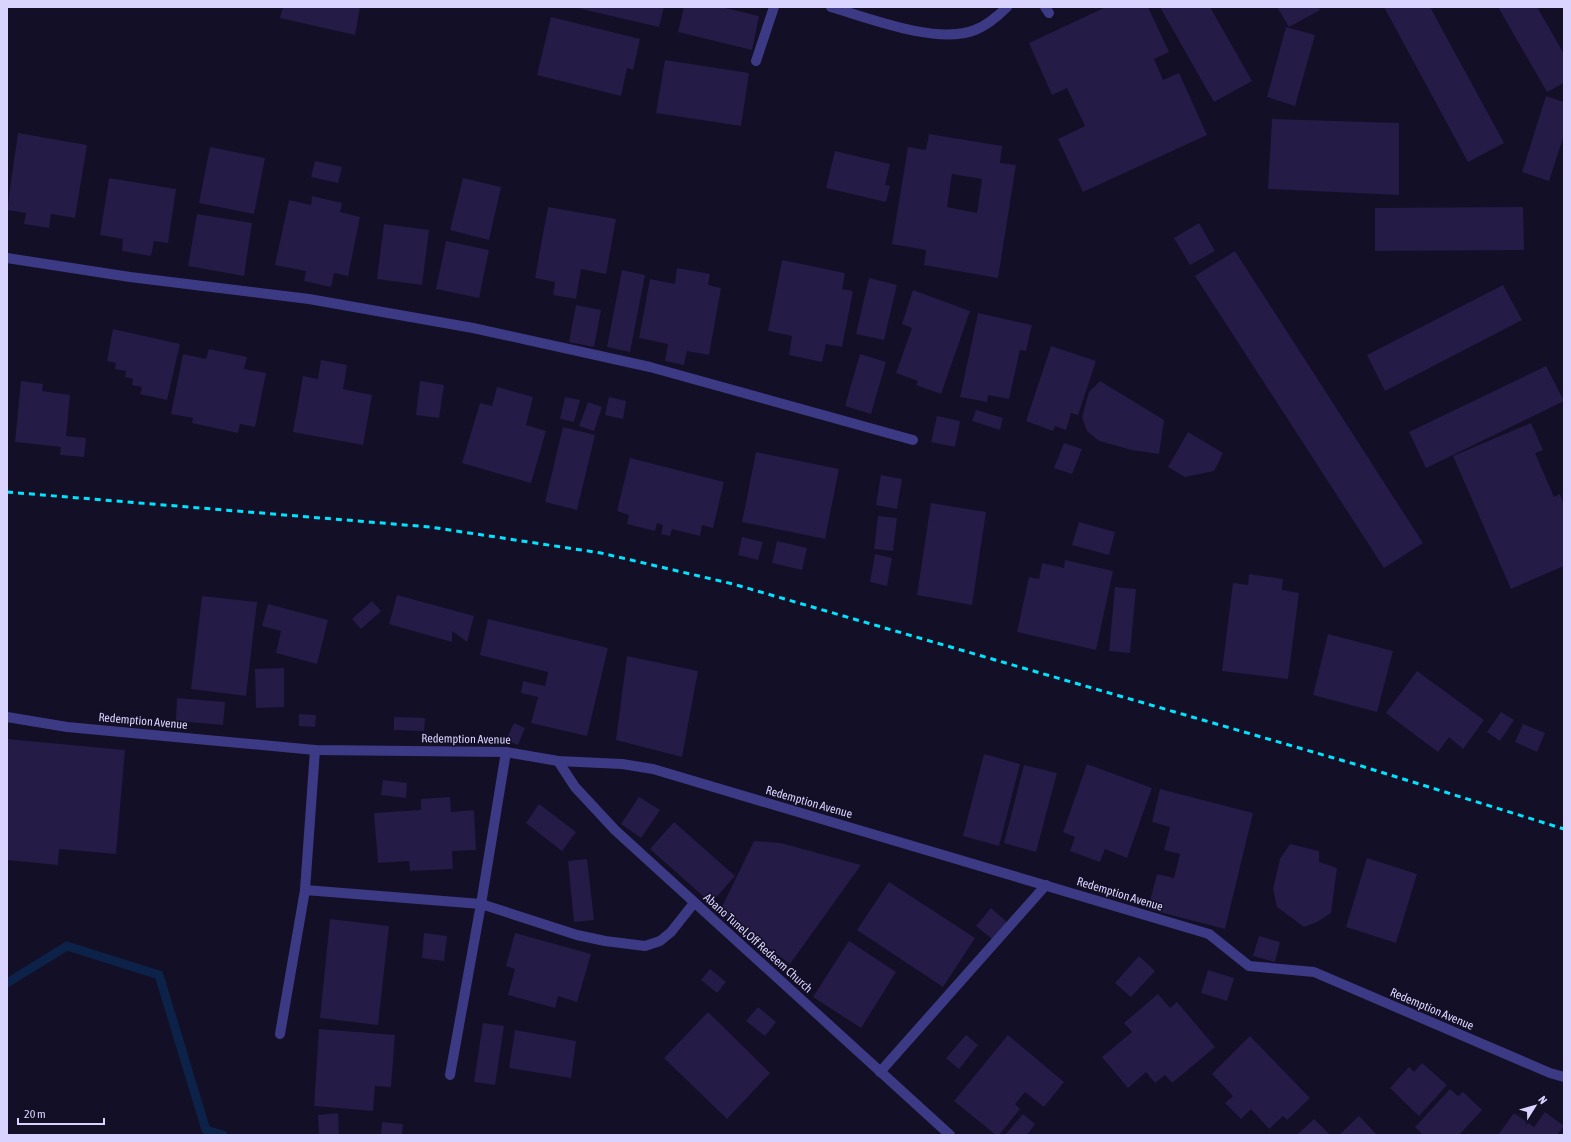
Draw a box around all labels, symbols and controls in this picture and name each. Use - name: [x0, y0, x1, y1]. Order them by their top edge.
- street label: Redemption Avenue: [98, 710, 188, 732]
- street label: Redemption Avenue: [421, 731, 511, 747]
- street label: Redemption Avenue: [764, 783, 854, 821]
- street label: Redemption Avenue: [1075, 874, 1165, 914]
- street label: Abano Tunel,Off Redeem Church: [701, 890, 815, 996]
- street label: Redemption Avenue: [1388, 985, 1476, 1033]
- north arrow: [1515, 1086, 1555, 1126]
- text: N: [1536, 1094, 1550, 1106]
- scale bar: [18, 1100, 104, 1126]
- text: 20 m: [24, 1107, 46, 1121]

